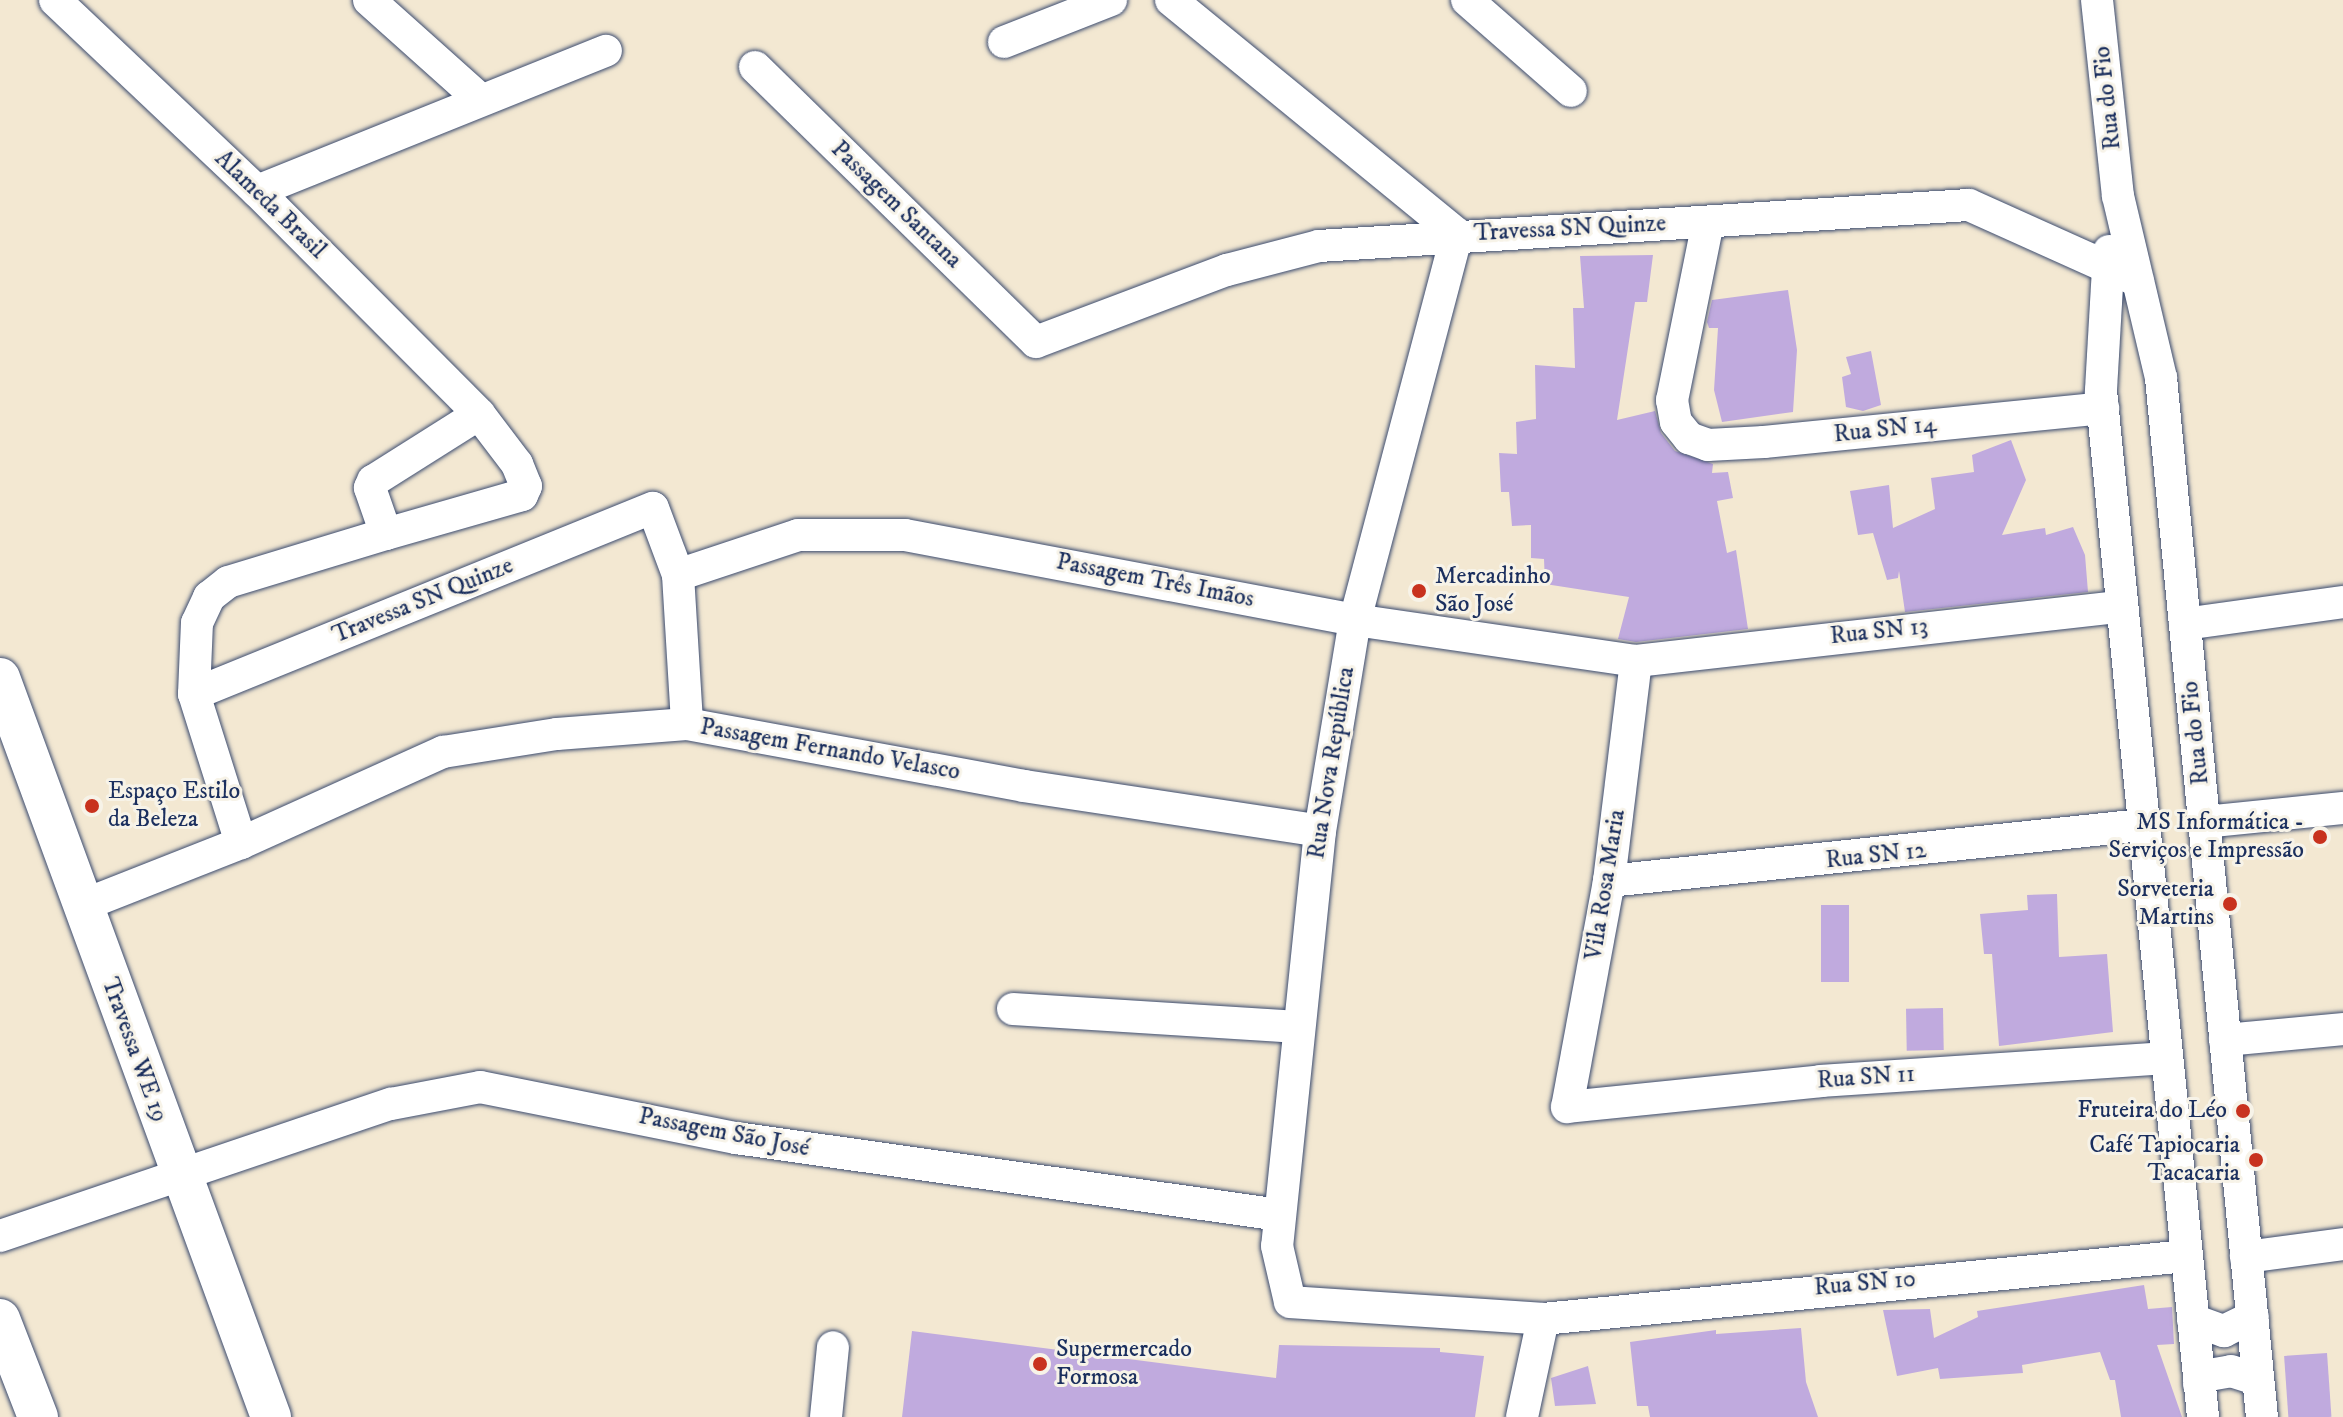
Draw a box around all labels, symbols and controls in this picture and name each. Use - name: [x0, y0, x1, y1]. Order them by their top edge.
- street label: Rua do Fio: [2088, 45, 2128, 151]
- street label: Passagem Santana: [825, 135, 967, 275]
- street label: Alameda Brasil: [208, 145, 332, 265]
- street label: Travessa SN Quinze: [1473, 210, 1667, 248]
- street label: Rua SN 14: [1832, 410, 1938, 450]
- street label: Passagem Três Imãos: [1054, 548, 1256, 614]
- street label: Travessa SN Quinze: [328, 552, 518, 650]
- place label: Mercadinho São José: [1435, 563, 1551, 619]
- marker: Mercadinho São José: [1410, 582, 1428, 600]
- street label: Rua SN 13: [1829, 613, 1929, 651]
- street label: Rua Nova República: [1303, 665, 1361, 861]
- street label: Rua do Fio: [2176, 680, 2216, 786]
- street label: Passagem Fernando Velasco: [698, 713, 962, 787]
- place label: Espaço Estilo da Beleza: [108, 778, 240, 834]
- marker: Espaço Estilo da Beleza: [83, 797, 101, 815]
- street label: Vila Rosa Maria: [1580, 808, 1632, 962]
- place label: MS Informática - Serviços e Impressão: [2109, 809, 2304, 865]
- marker: MS Informática - Serviços e Impressão: [2311, 828, 2329, 846]
- street label: Rua SN 12: [1824, 836, 1928, 876]
- place label: Sorveteria Martins: [2117, 876, 2214, 932]
- marker: Sorveteria Martins: [2221, 895, 2239, 913]
- street label: Travessa WE 19: [95, 974, 173, 1126]
- street label: Rua SN 11: [1816, 1060, 1916, 1096]
- place label: Fruteira do Léo: [2077, 1097, 2227, 1125]
- street label: Passagem São José: [636, 1102, 812, 1164]
- marker: Fruteira do Léo: [2234, 1102, 2252, 1120]
- place label: Café Tapiocaria Tacacaria: [2089, 1132, 2240, 1188]
- marker: Café Tapiocaria Tacacaria: [2247, 1151, 2265, 1169]
- street label: Rua SN 10: [1813, 1265, 1917, 1303]
- place label: Supermercado Formosa: [1056, 1336, 1192, 1392]
- marker: Supermercado Formosa: [1031, 1355, 1049, 1373]

